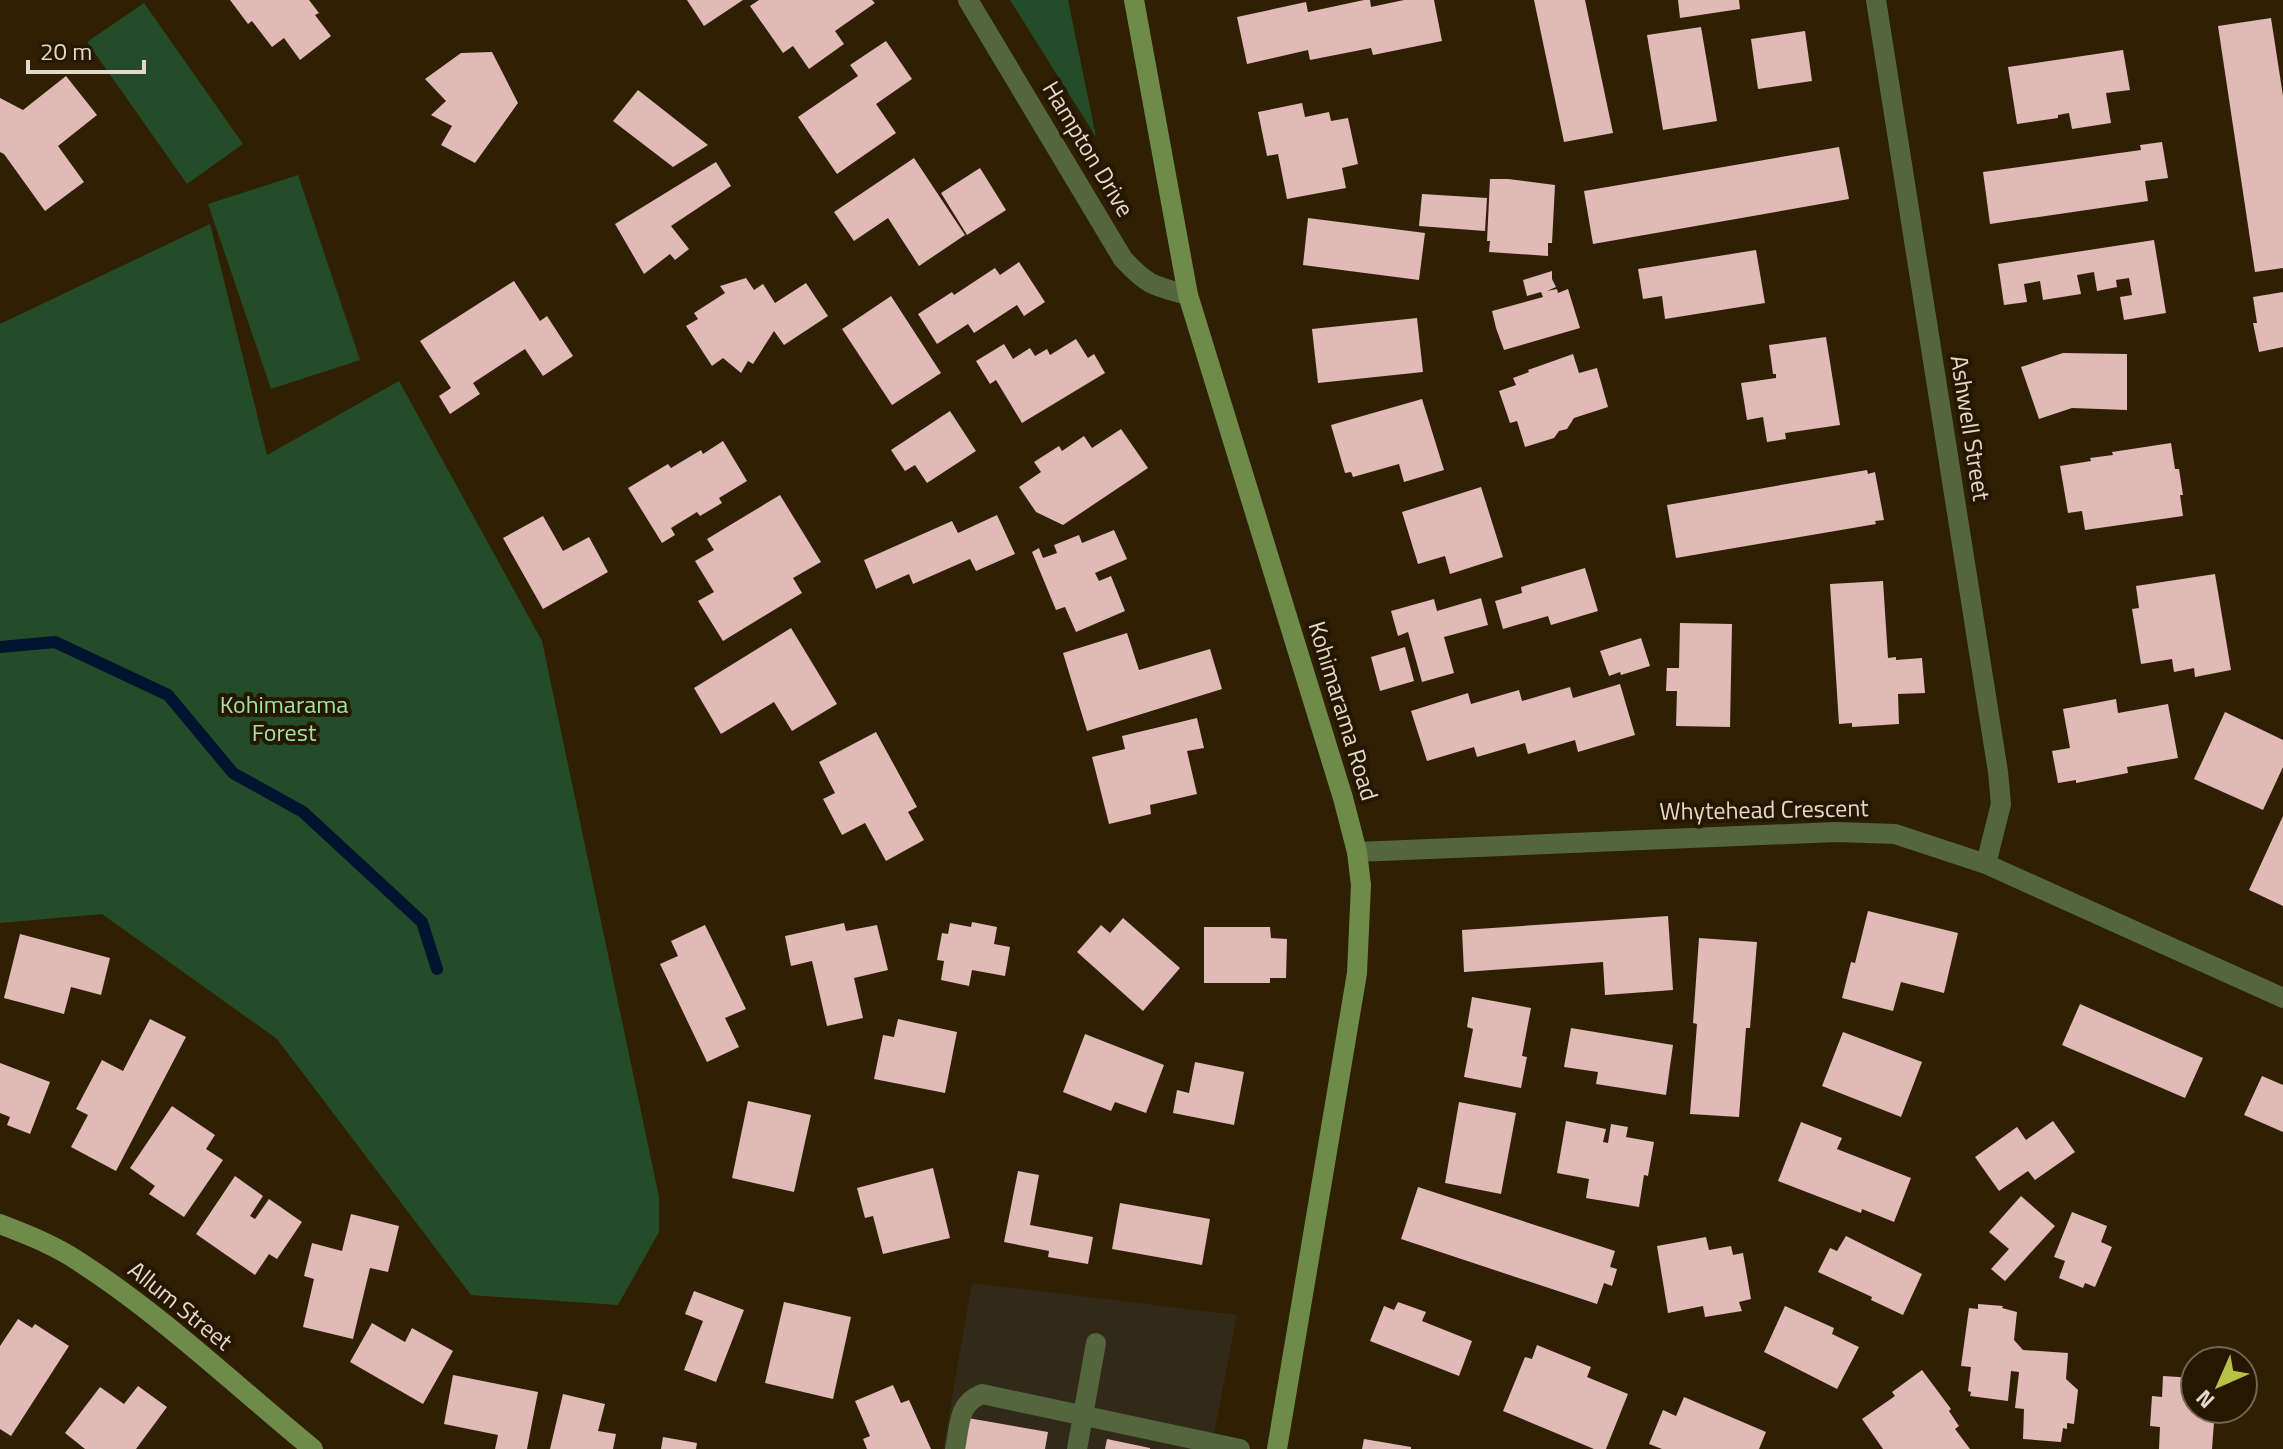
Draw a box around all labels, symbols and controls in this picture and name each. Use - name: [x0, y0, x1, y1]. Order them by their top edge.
- scale bar: [28, 24, 144, 74]
- text: 20 m: [40, 33, 92, 69]
- street label: Hampton Drive: [1034, 74, 1144, 223]
- street label: Ashwell Street: [1942, 353, 2000, 504]
- street label: Kohimarama Road: [1300, 617, 1388, 805]
- park label: Kohimarama Forest: [220, 686, 348, 750]
- street label: Whytehead Crescent: [1659, 789, 1869, 829]
- street label: Allum Street: [121, 1252, 241, 1359]
- north arrow: [2179, 1345, 2259, 1425]
- text: N: [2187, 1382, 2222, 1417]

